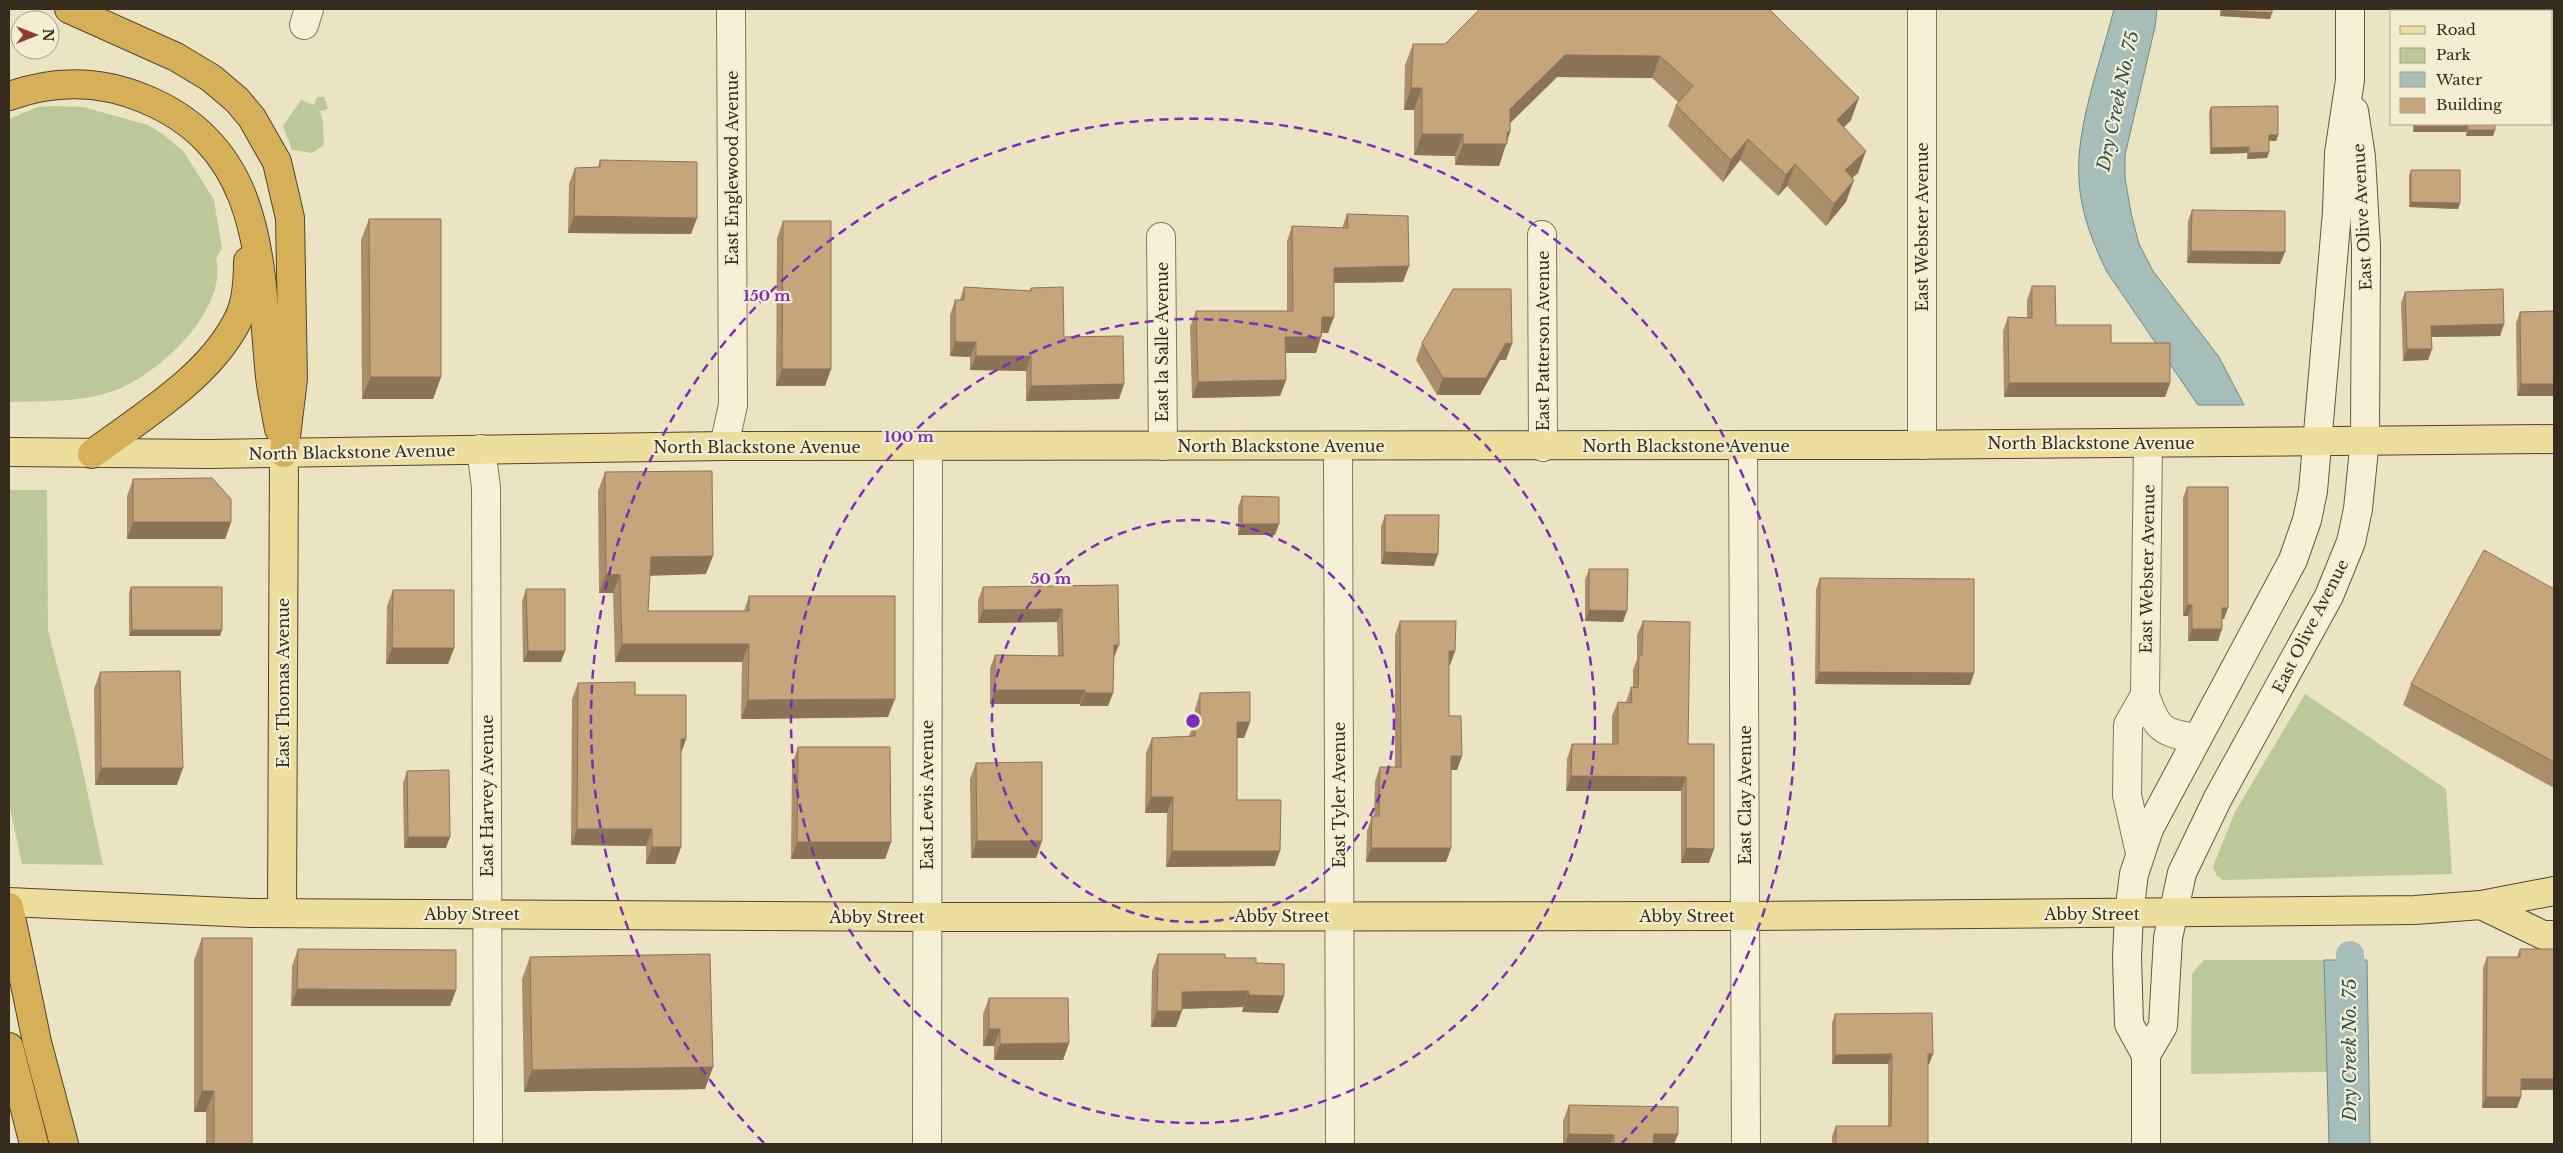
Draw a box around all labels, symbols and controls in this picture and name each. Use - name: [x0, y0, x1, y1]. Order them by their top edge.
- north arrow: [10, 10, 60, 60]
- legend: [2390, 10, 2553, 125]
- text: Road: [2436, 20, 2476, 39]
- text: N: [39, 28, 57, 42]
- water label: Dry Creek No. 75: [2092, 29, 2144, 174]
- text: Park: [2436, 45, 2472, 64]
- text: Water: [2435, 70, 2483, 89]
- street label: East Englewood Avenue: [722, 71, 742, 265]
- text: Building: [2436, 95, 2503, 114]
- street label: East Webster Avenue: [1912, 142, 1932, 312]
- street label: East Olive Avenue: [2348, 143, 2376, 291]
- street label: East Patterson Avenue: [1533, 251, 1553, 431]
- street label: East la Salle Avenue: [1152, 262, 1172, 422]
- text: 150 m: [743, 286, 791, 305]
- text: 100 m: [884, 427, 934, 446]
- street label: North Blackstone Avenue: [1987, 433, 2195, 453]
- street label: North Blackstone Avenue: [1177, 436, 1385, 456]
- street label: North Blackstone Avenue: [1582, 436, 1790, 456]
- street label: North Blackstone Avenue: [653, 437, 861, 457]
- street label: North Blackstone Avenue: [248, 440, 456, 464]
- street label: East Webster Avenue: [2136, 484, 2158, 654]
- street label: East Olive Avenue: [2268, 556, 2352, 696]
- text: 50 m: [1031, 569, 1072, 588]
- street label: East Thomas Avenue: [273, 598, 293, 768]
- centre of rings: [1184, 712, 1202, 730]
- street label: East Harvey Avenue: [477, 715, 497, 877]
- street label: East Lewis Avenue: [917, 720, 937, 870]
- street label: East Tyler Avenue: [1329, 722, 1349, 868]
- street label: East Clay Avenue: [1735, 725, 1755, 865]
- street label: Abby Street: [423, 904, 520, 924]
- street label: Abby Street: [2043, 904, 2140, 924]
- street label: Abby Street: [1233, 906, 1330, 926]
- street label: Abby Street: [1638, 906, 1735, 926]
- street label: Abby Street: [828, 907, 925, 927]
- water label: Dry Creek No. 75: [2339, 979, 2361, 1122]

